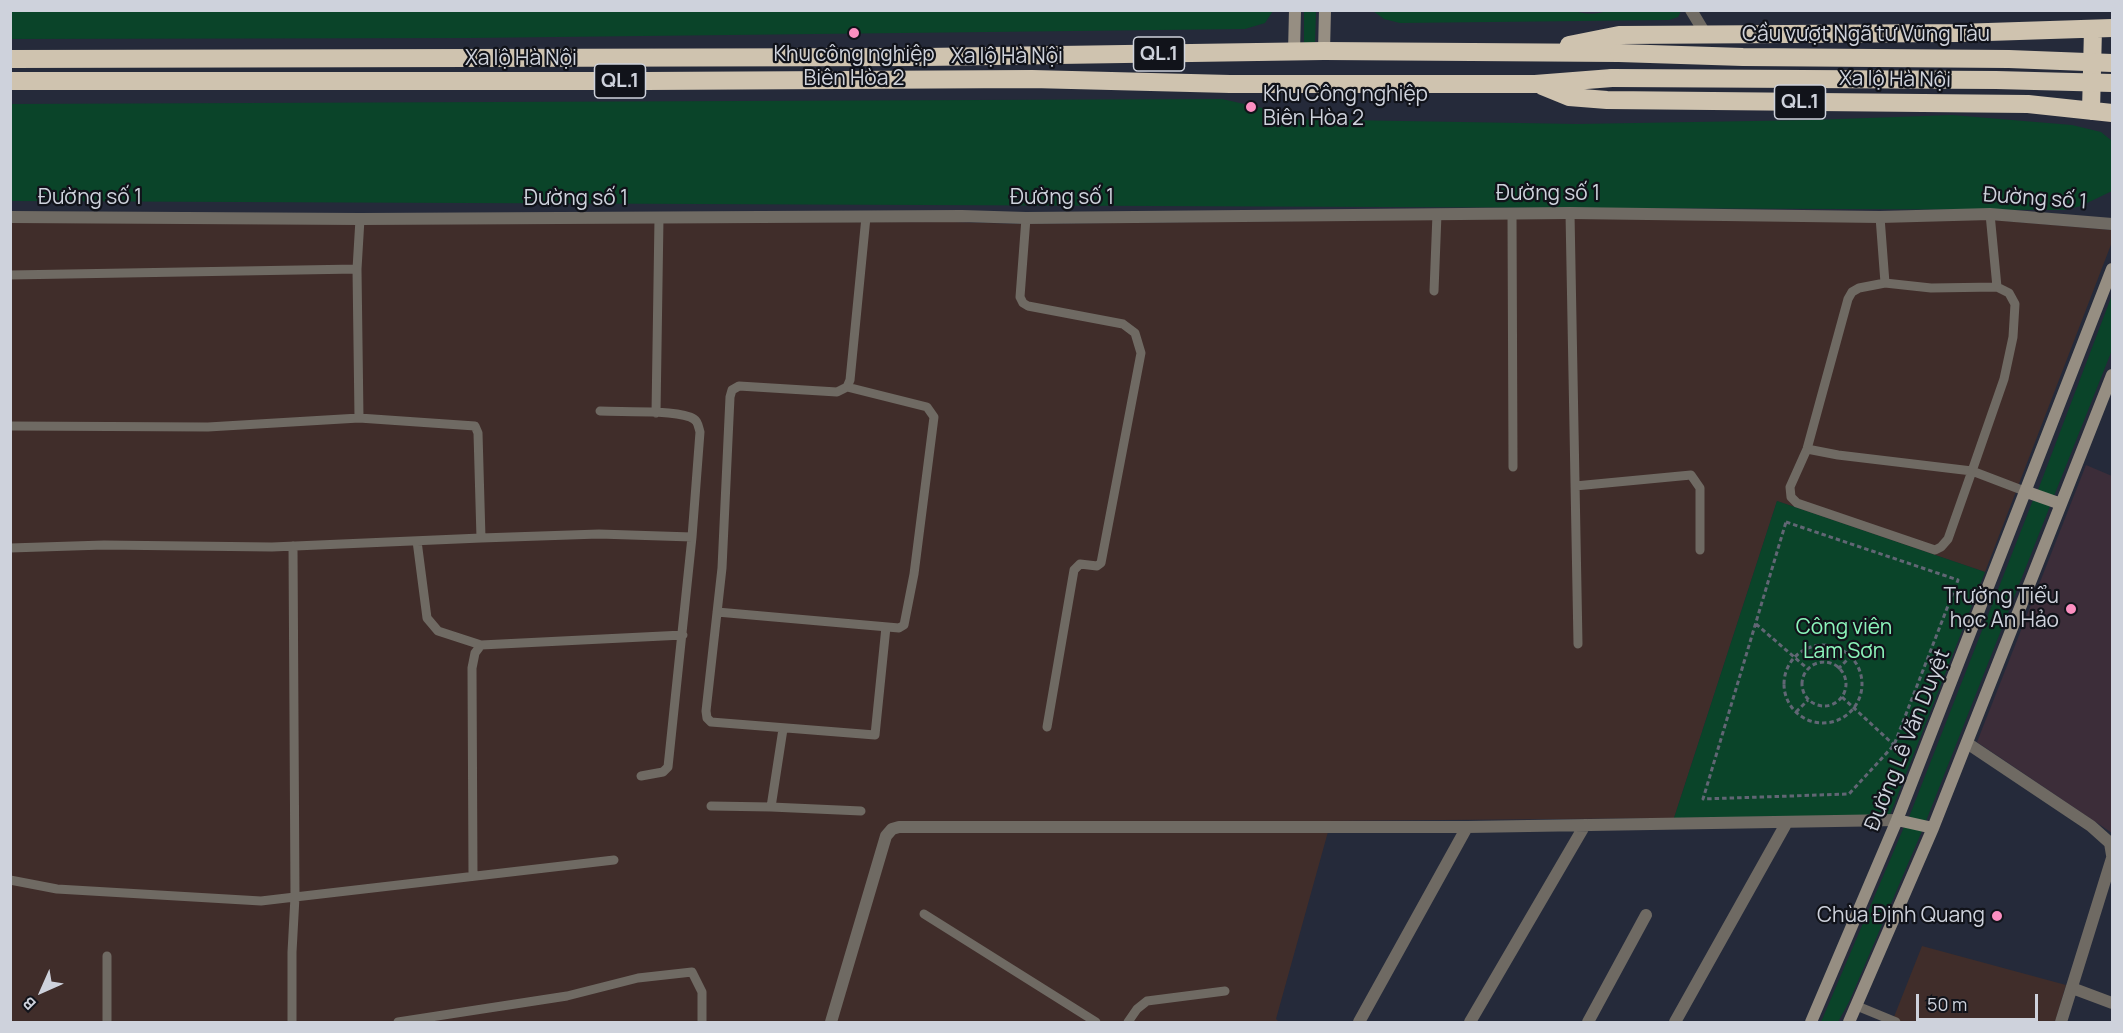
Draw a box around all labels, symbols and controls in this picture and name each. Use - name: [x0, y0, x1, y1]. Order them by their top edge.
- street label: Cầu vượt Ngã tư Vũng Tàu: [1742, 22, 1990, 48]
- marker: Khu công nghiệp Biên Hòa 2: [847, 26, 861, 40]
- road number: QL.1: [1134, 37, 1184, 71]
- place label: Khu công nghiệp Biên Hòa 2: [773, 42, 935, 92]
- street label: Xa lộ Hà Nội: [951, 44, 1063, 70]
- street label: Xa lộ Hà Nội: [465, 46, 577, 72]
- road number: QL.1: [594, 64, 646, 98]
- street label: Xa lộ Hà Nội: [1839, 66, 1951, 94]
- place label: Khu Công nghiệp Biên Hòa 2: [1263, 82, 1428, 132]
- road number: QL.1: [1774, 85, 1826, 119]
- marker: Khu Công nghiệp Biên Hòa 2: [1244, 100, 1258, 114]
- street label: Đường số 1: [1496, 181, 1600, 207]
- street label: Đường số 1: [1982, 183, 2088, 215]
- street label: Đường số 1: [38, 185, 142, 211]
- street label: Đường số 1: [1010, 185, 1114, 211]
- street label: Đường số 1: [524, 186, 628, 212]
- place label: Trường Tiểu học An Hảo: [1943, 584, 2059, 634]
- marker: Trường Tiểu học An Hảo: [2064, 602, 2078, 616]
- park label: Công viên Lam Sơn: [1796, 615, 1892, 665]
- street label: Đường Lê Văn Duyệt: [1860, 646, 1956, 834]
- place label: Chùa Định Quang: [1817, 903, 1985, 929]
- marker: Chùa Định Quang: [1990, 909, 2004, 923]
- north arrow: [12, 961, 72, 1021]
- scale bar: [1919, 982, 2040, 1020]
- text: B: [18, 992, 41, 1015]
- text: 50 m: [1927, 992, 1967, 1016]

